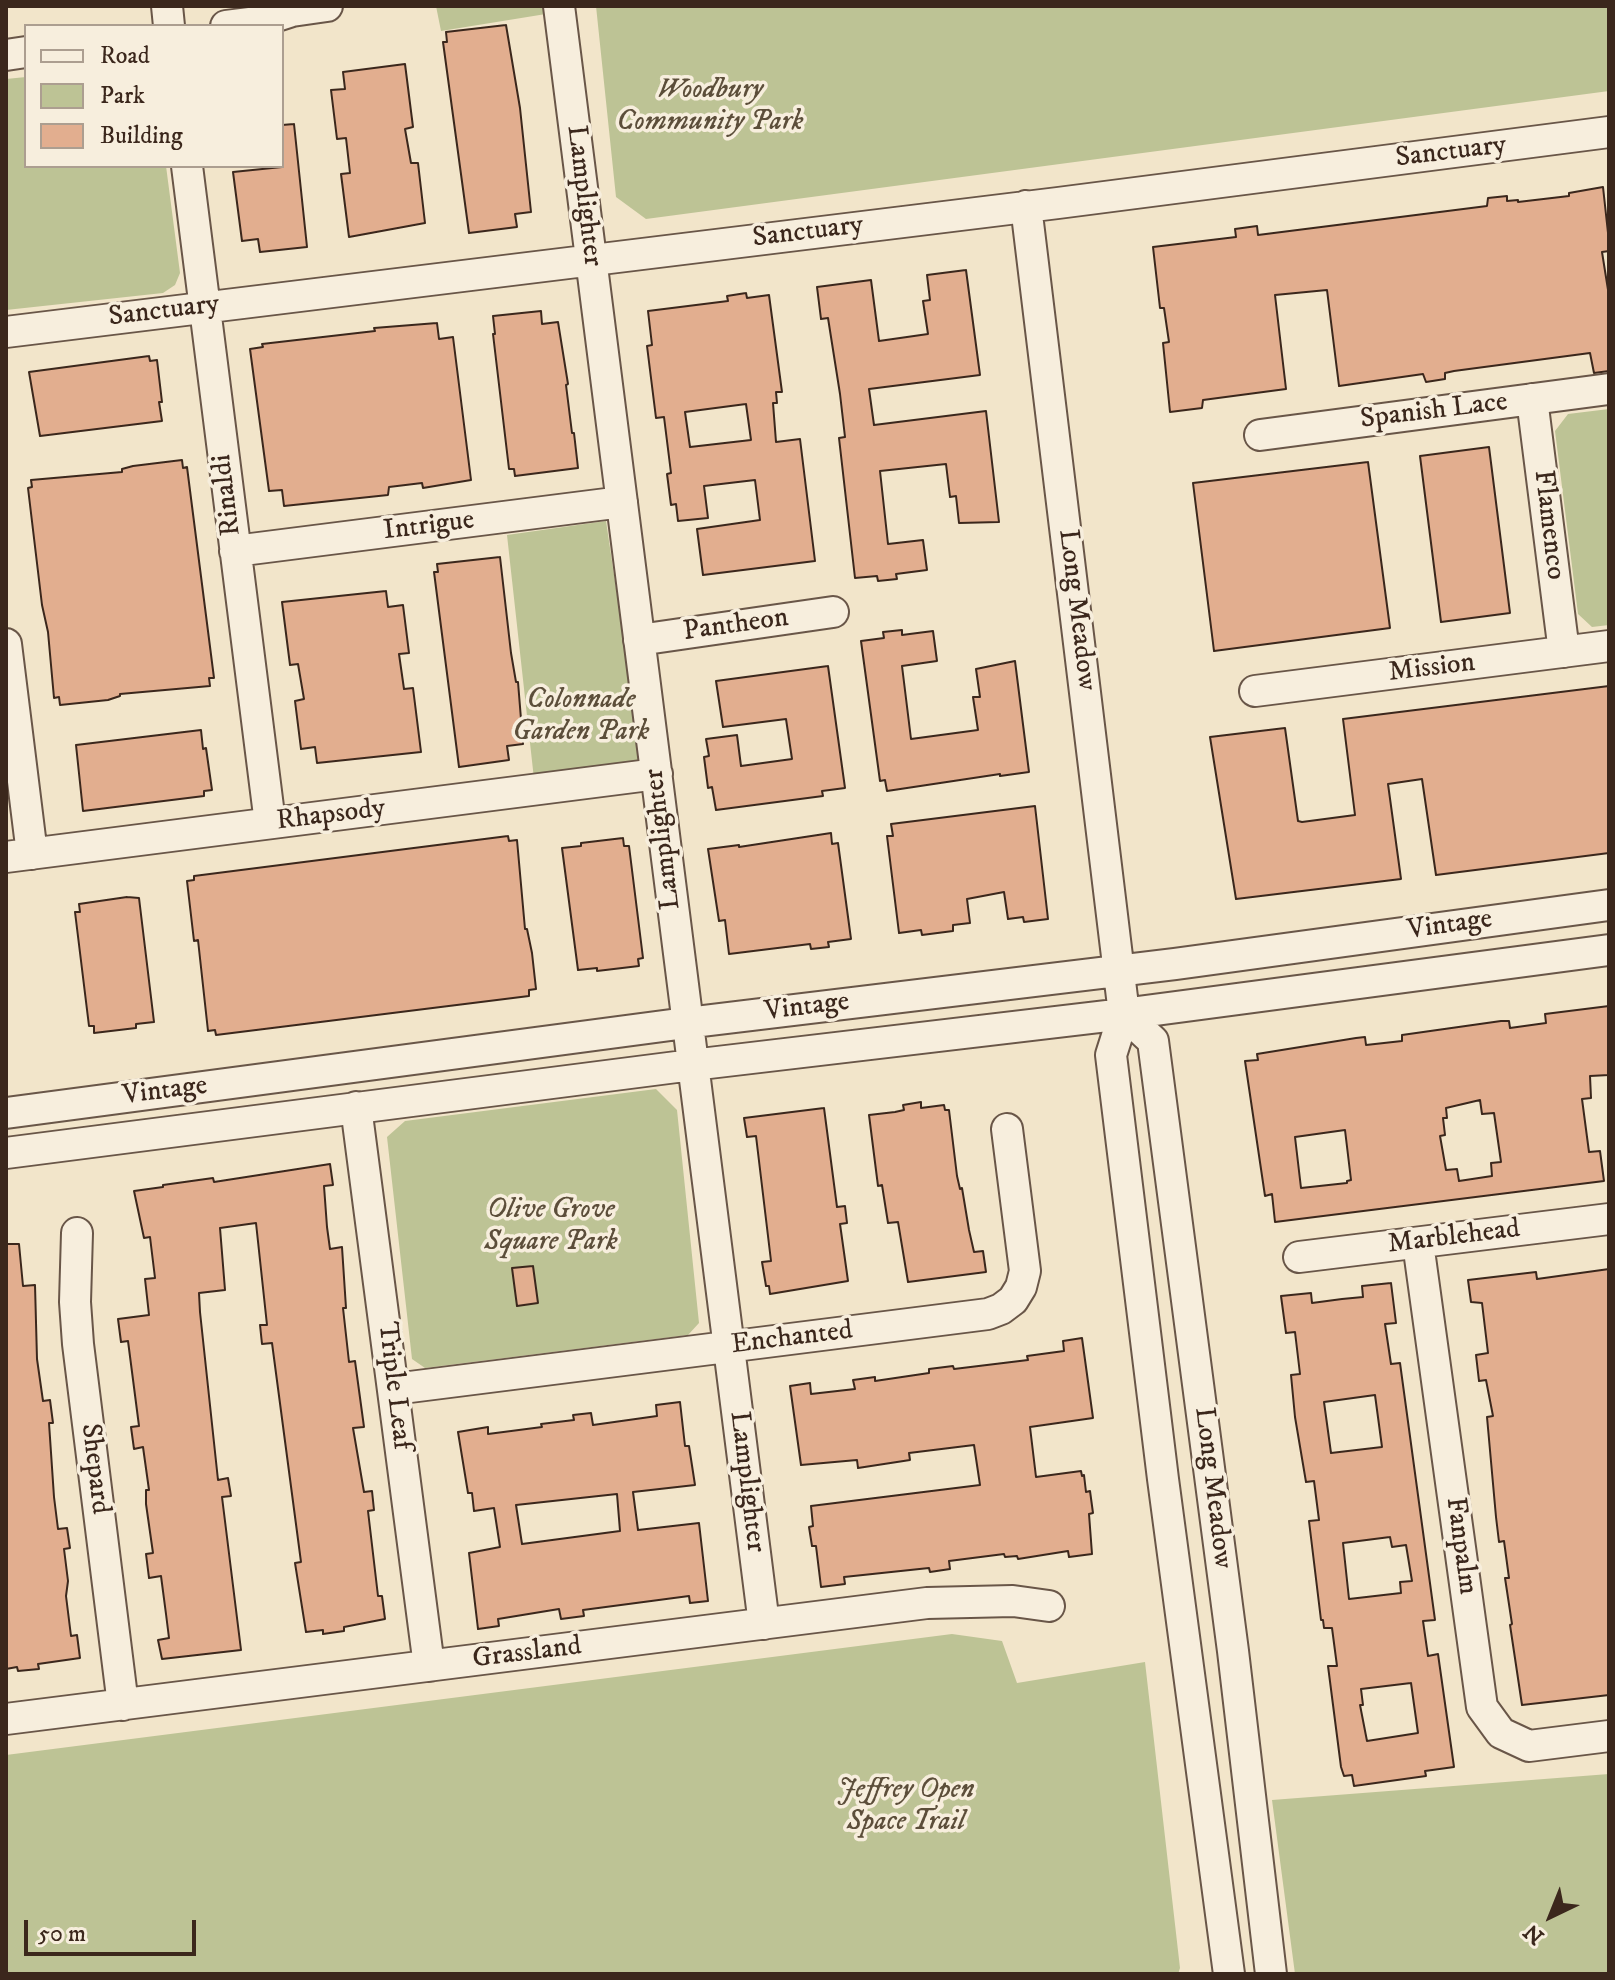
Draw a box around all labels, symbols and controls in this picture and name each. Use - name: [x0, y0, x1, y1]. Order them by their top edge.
- legend: [24, 24, 284, 168]
- text: Road: [100, 41, 150, 71]
- park label: Woodbury Community Park: [617, 74, 803, 140]
- text: Park: [100, 81, 145, 111]
- text: Building: [100, 121, 183, 151]
- street label: Lamplighter: [558, 124, 608, 268]
- street label: Sanctuary: [1394, 130, 1508, 176]
- street label: Sanctuary: [751, 210, 865, 256]
- street label: Sanctuary: [107, 289, 221, 335]
- street label: Spanish Lace: [1358, 386, 1510, 438]
- street label: Rinaldi: [206, 452, 250, 538]
- street label: Flamenco: [1525, 468, 1571, 582]
- street label: Intrigue: [382, 505, 476, 549]
- street label: Long Meadow: [1049, 527, 1103, 693]
- street label: Pantheon: [681, 602, 791, 650]
- street label: Mission: [1387, 647, 1477, 691]
- park label: Colonnade Garden Park: [513, 684, 649, 750]
- street label: Lamplighter: [639, 767, 689, 911]
- street label: Rhapsody: [275, 793, 387, 839]
- street label: Vintage: [1405, 903, 1495, 949]
- street label: Vintage: [763, 986, 851, 1030]
- street label: Vintage: [121, 1070, 209, 1114]
- park label: Olive Grove Square Park: [484, 1194, 618, 1260]
- street label: Marblehead: [1386, 1213, 1522, 1263]
- street label: Enchanted: [729, 1315, 855, 1363]
- street label: Triple Leaf: [369, 1320, 417, 1452]
- street label: Long Meadow: [1185, 1405, 1239, 1571]
- street label: Lamplighter: [721, 1410, 771, 1554]
- street label: Shepard: [72, 1422, 116, 1516]
- street label: Fanpalm: [1437, 1495, 1483, 1597]
- street label: Grassland: [471, 1631, 583, 1677]
- park label: Jeffrey Open Space Trail: [837, 1774, 975, 1840]
- north arrow: [1511, 1876, 1591, 1956]
- scale bar: [28, 1904, 200, 1954]
- text: N: [1518, 1918, 1550, 1950]
- text: 50 m: [38, 1919, 86, 1949]

